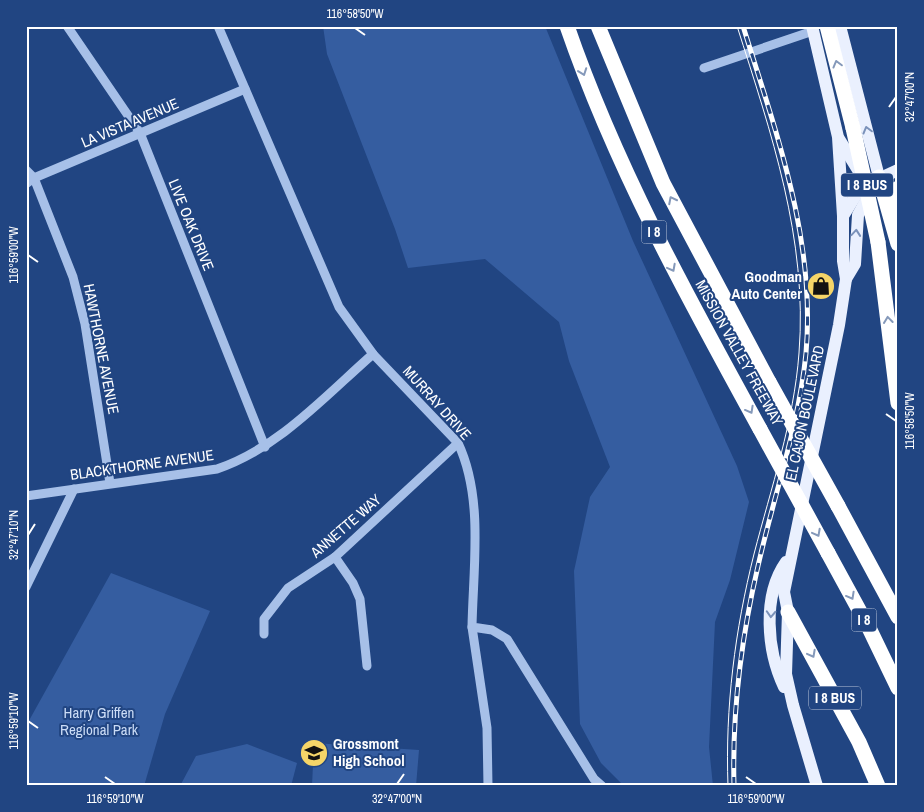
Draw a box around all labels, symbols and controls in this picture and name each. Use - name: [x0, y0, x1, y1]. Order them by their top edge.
- text: 116°58'50"W: [326, 6, 384, 22]
- one-way arrow: [832, 60, 842, 68]
- one-way arrow: [577, 68, 587, 76]
- text: 32°47'00"N: [902, 72, 918, 122]
- street label: LA VISTA AVENUE: [78, 93, 182, 153]
- one-way arrow: [862, 127, 872, 135]
- road number: I 8 BUS: [841, 174, 893, 196]
- street label: LIVE OAK DRIVE: [164, 176, 219, 274]
- one-way arrow: [668, 196, 678, 205]
- road number: I 8: [642, 220, 666, 243]
- text: 116°59'00"W: [6, 226, 22, 284]
- one-way arrow: [850, 228, 861, 236]
- one-way arrow: [666, 263, 676, 272]
- place label: Goodman Auto Center: [732, 266, 802, 304]
- shop icon: Goodman Auto Center: [806, 271, 836, 301]
- street label: MISSION VALLEY FREEWAY: [691, 276, 789, 430]
- street label: HAWTHORNE AVENUE: [79, 282, 124, 416]
- one-way arrow: [883, 315, 894, 323]
- street label: EL CAJON BOULEVARD: [780, 343, 829, 483]
- street label: MURRAY DRIVE: [398, 361, 476, 444]
- text: 116°58'50"W: [902, 392, 918, 450]
- one-way arrow: [744, 405, 754, 414]
- street label: BLACKTHORNE AVENUE: [69, 444, 215, 485]
- street label: ANNETTE WAY: [305, 488, 386, 563]
- text: 32°47'10"N: [6, 510, 22, 560]
- one-way arrow: [811, 528, 821, 537]
- one-way arrow: [845, 590, 855, 599]
- road number: I 8: [852, 608, 876, 632]
- one-way arrow: [766, 610, 777, 618]
- one-way arrow: [805, 649, 815, 658]
- road number: I 8 BUS: [809, 686, 861, 710]
- text: 116°59'10"W: [6, 692, 22, 750]
- park label: Harry Griffen Regional Park: [60, 702, 139, 740]
- place label: Grossmont High School: [333, 733, 405, 771]
- school or university icon: Grossmont High School: [299, 738, 329, 768]
- text: 116°59'10"W: [86, 791, 144, 807]
- text: 32°47'00"N: [372, 791, 422, 807]
- text: 116°59'00"W: [727, 791, 785, 807]

